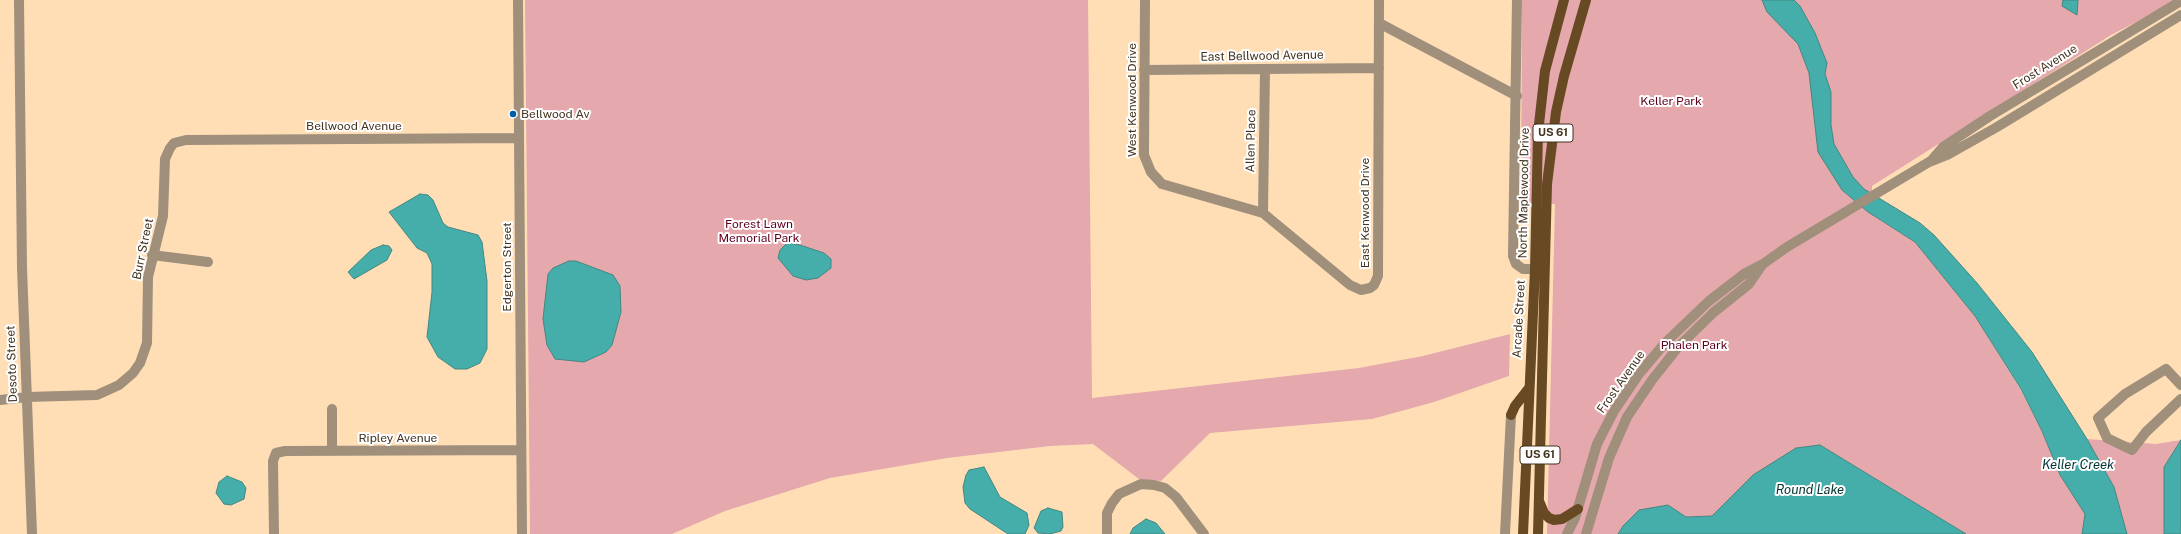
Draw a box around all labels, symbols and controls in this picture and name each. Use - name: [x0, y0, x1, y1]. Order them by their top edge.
- street label: Frost Avenue: [2010, 41, 2080, 93]
- street label: West Kenwood Drive: [1125, 43, 1139, 157]
- street label: East Bellwood Avenue: [1200, 48, 1324, 64]
- park label: Keller Park: [1640, 94, 1702, 108]
- place label: Bellwood Av: [521, 107, 589, 121]
- marker: Bellwood Av: [508, 109, 518, 119]
- street label: Allen Place: [1243, 109, 1259, 173]
- street label: Bellwood Avenue: [306, 119, 402, 133]
- road number: US 61: [1533, 124, 1573, 142]
- street label: North Maplewood Drive: [1516, 127, 1532, 259]
- street label: East Kenwood Drive: [1358, 158, 1372, 268]
- street label: Burr Street: [129, 217, 157, 281]
- park label: Forest Lawn Memorial Park: [719, 217, 799, 245]
- street label: Edgerton Street: [500, 222, 514, 312]
- street label: Arcade Street: [1510, 280, 1528, 358]
- street label: Desoto Street: [3, 325, 21, 403]
- park label: Phalen Park: [1661, 338, 1727, 352]
- street label: Frost Avenue: [1594, 348, 1648, 416]
- street label: Ripley Avenue: [359, 431, 437, 445]
- road number: US 61: [1520, 446, 1560, 464]
- water label: Keller Creek: [2042, 457, 2114, 473]
- water label: Round Lake: [1776, 482, 1844, 498]

